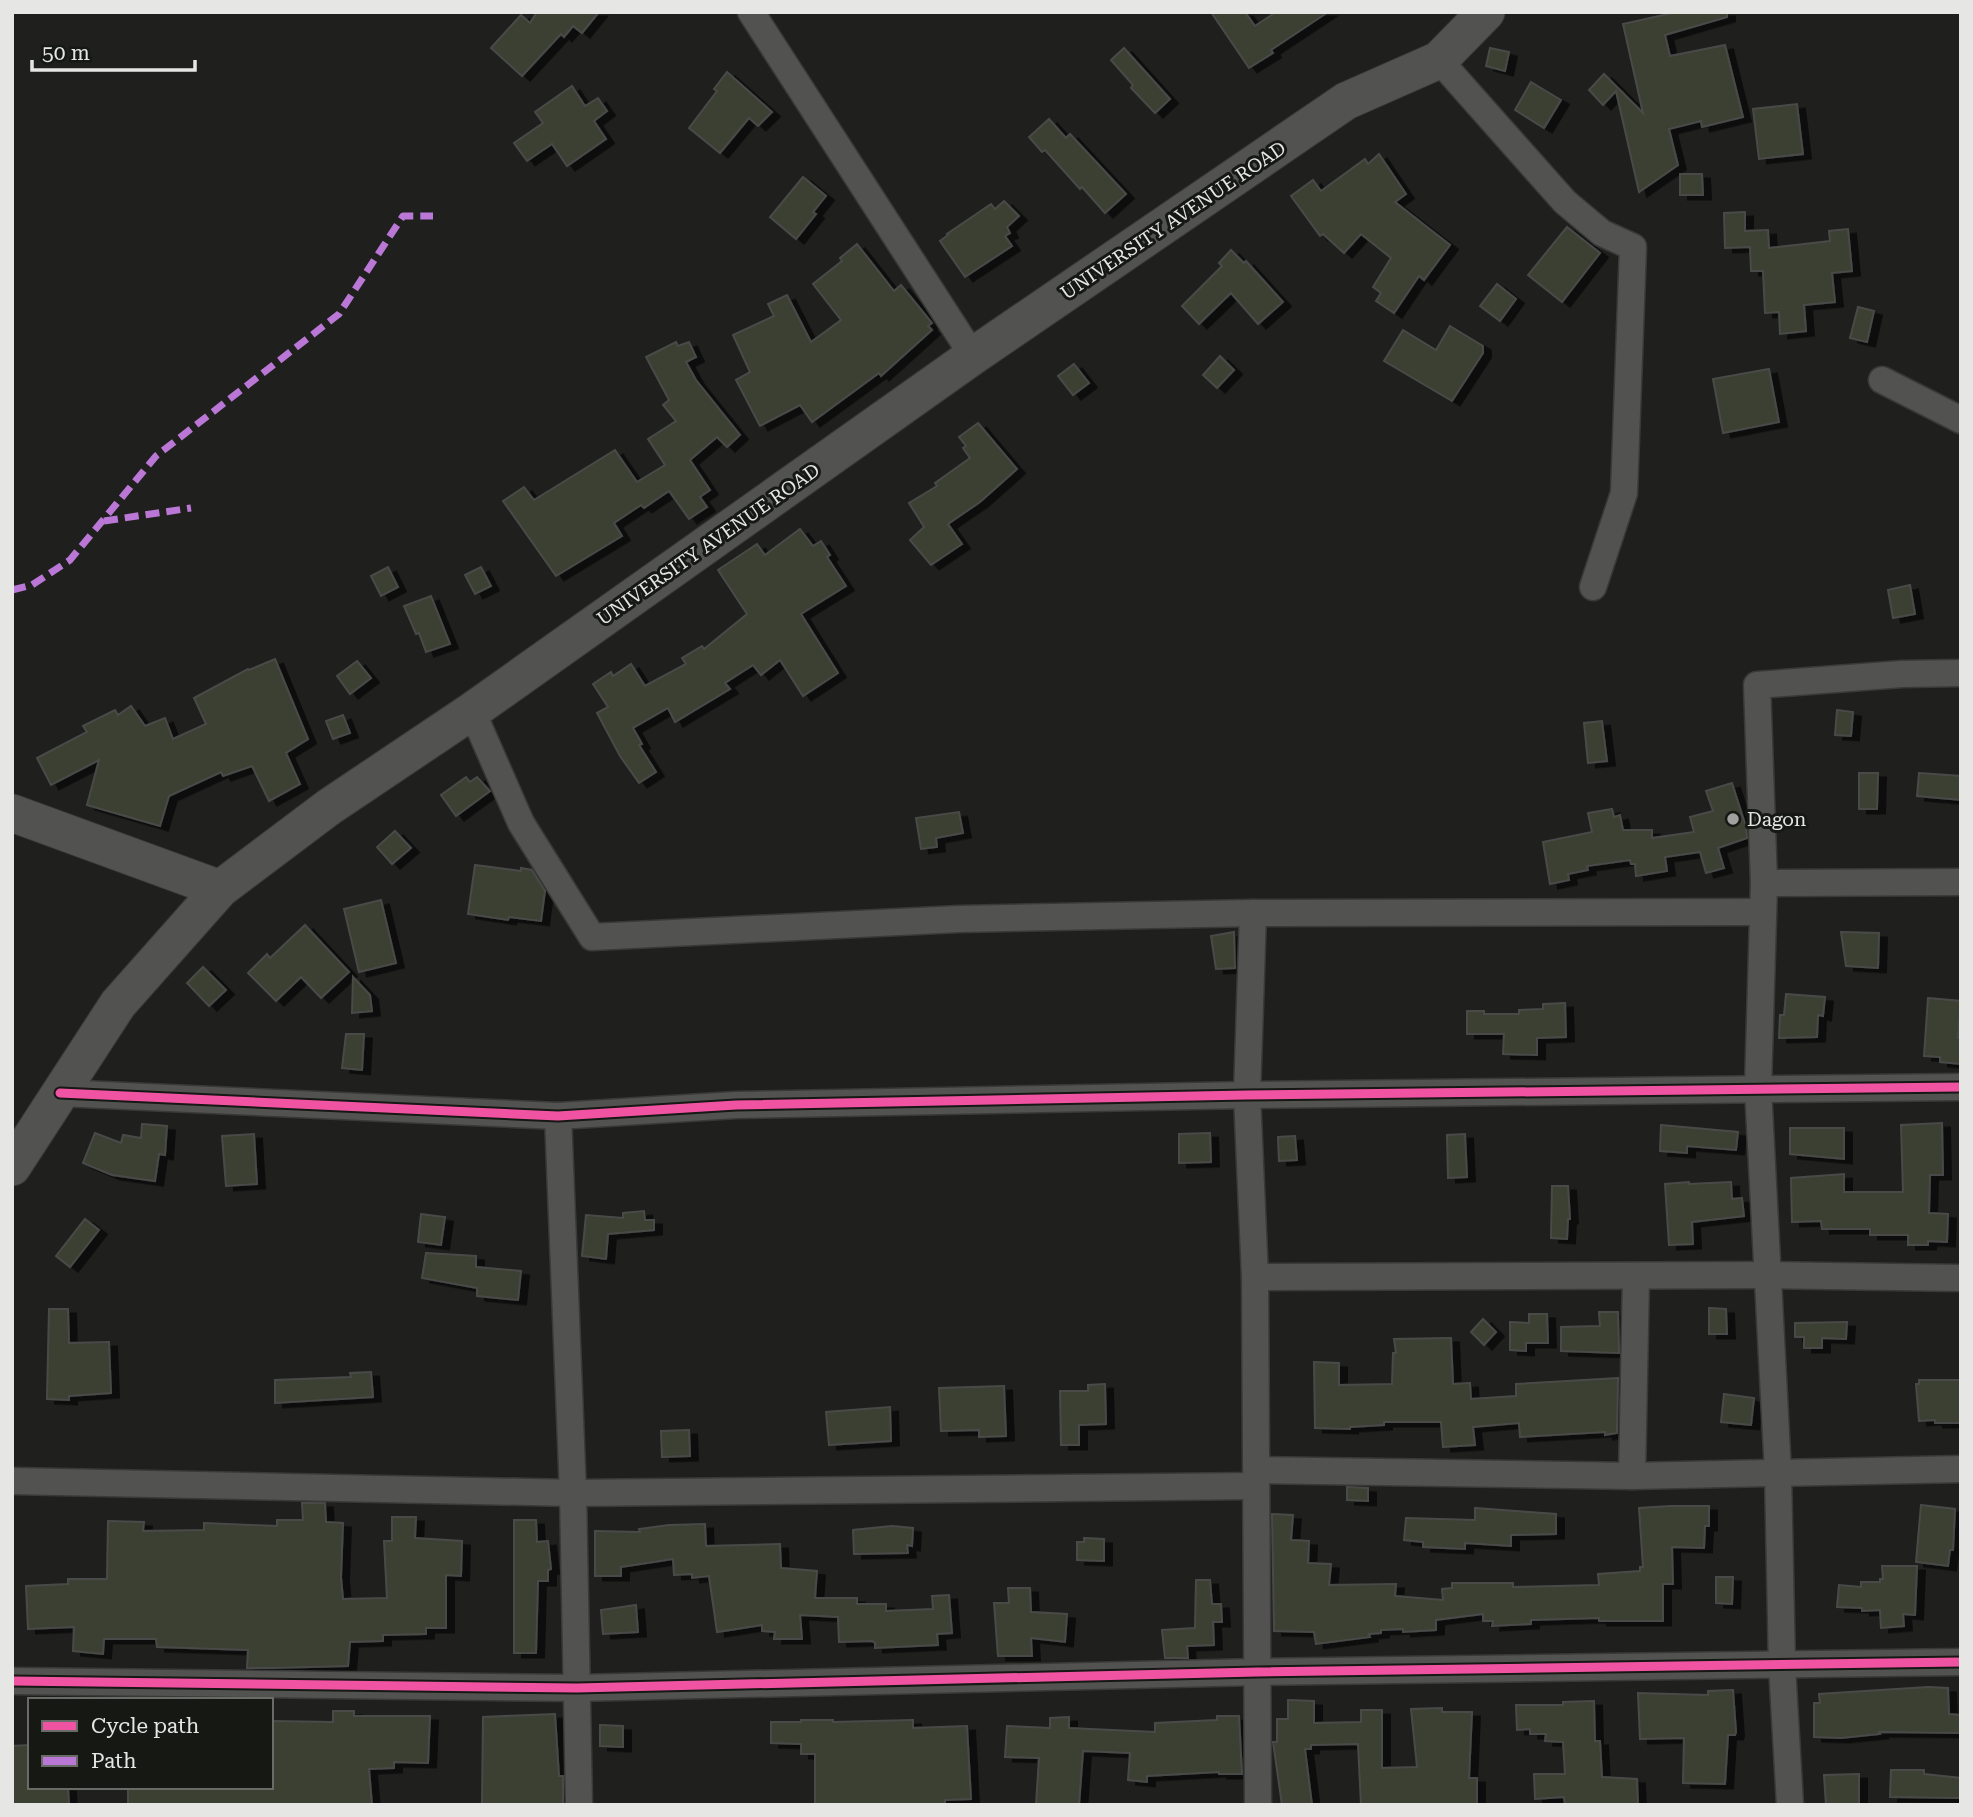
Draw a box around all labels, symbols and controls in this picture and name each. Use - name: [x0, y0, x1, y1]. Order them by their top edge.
- scale bar: [32, 28, 194, 72]
- text: 50 m: [42, 41, 90, 65]
- street label: UNIVERSITY AVENUE ROAD: [1056, 136, 1290, 305]
- street label: UNIVERSITY AVENUE ROAD: [592, 458, 824, 630]
- place label: Dagon: [1747, 808, 1806, 831]
- marker: Dagon: [1725, 811, 1741, 827]
- legend: [28, 1698, 273, 1789]
- text: Cycle path: [91, 1714, 200, 1738]
- text: Path: [91, 1749, 137, 1773]

